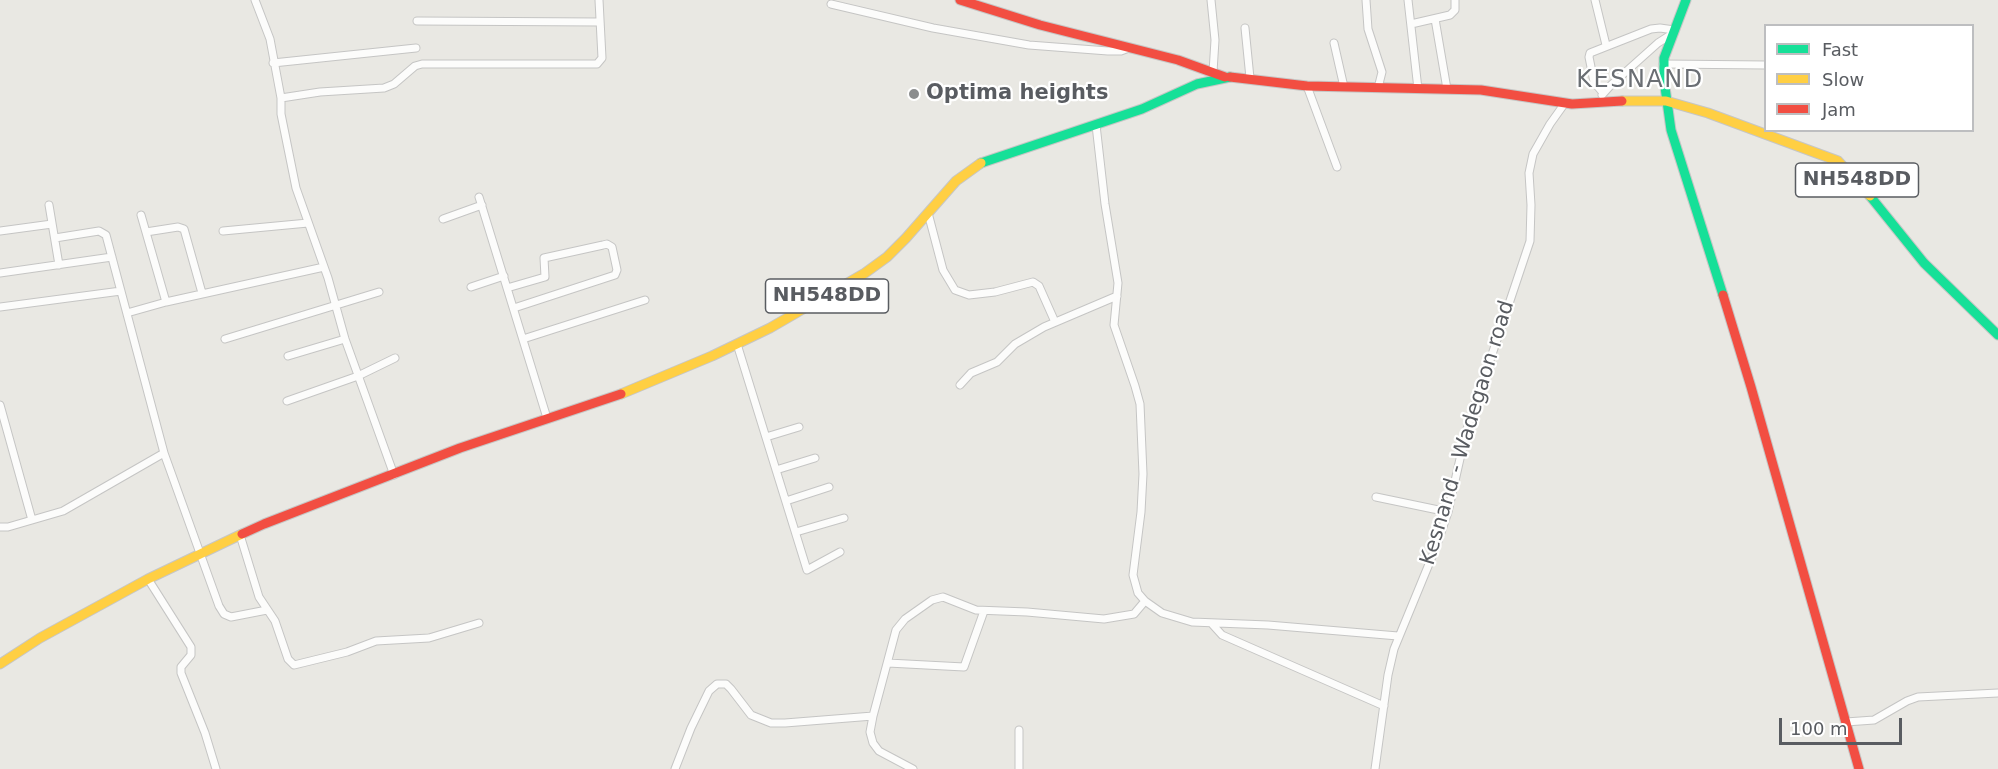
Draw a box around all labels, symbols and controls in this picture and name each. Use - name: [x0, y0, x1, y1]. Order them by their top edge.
- legend: [1764, 24, 1974, 132]
- text: Fast: [1822, 39, 1858, 60]
- district label: KESNAND: [1576, 67, 1704, 95]
- text: Slow: [1822, 69, 1864, 90]
- place label: Optima heights: [926, 81, 1108, 107]
- marker: Optima heights: [907, 87, 921, 101]
- text: Jam: [1822, 99, 1856, 120]
- road number: NH548DD: [1796, 163, 1918, 197]
- road number: NH548DD: [766, 279, 888, 313]
- street label: Kesnand - Wadegaon road: [1416, 298, 1520, 568]
- scale bar: [1782, 706, 1905, 744]
- text: 100 m: [1790, 718, 1848, 739]

